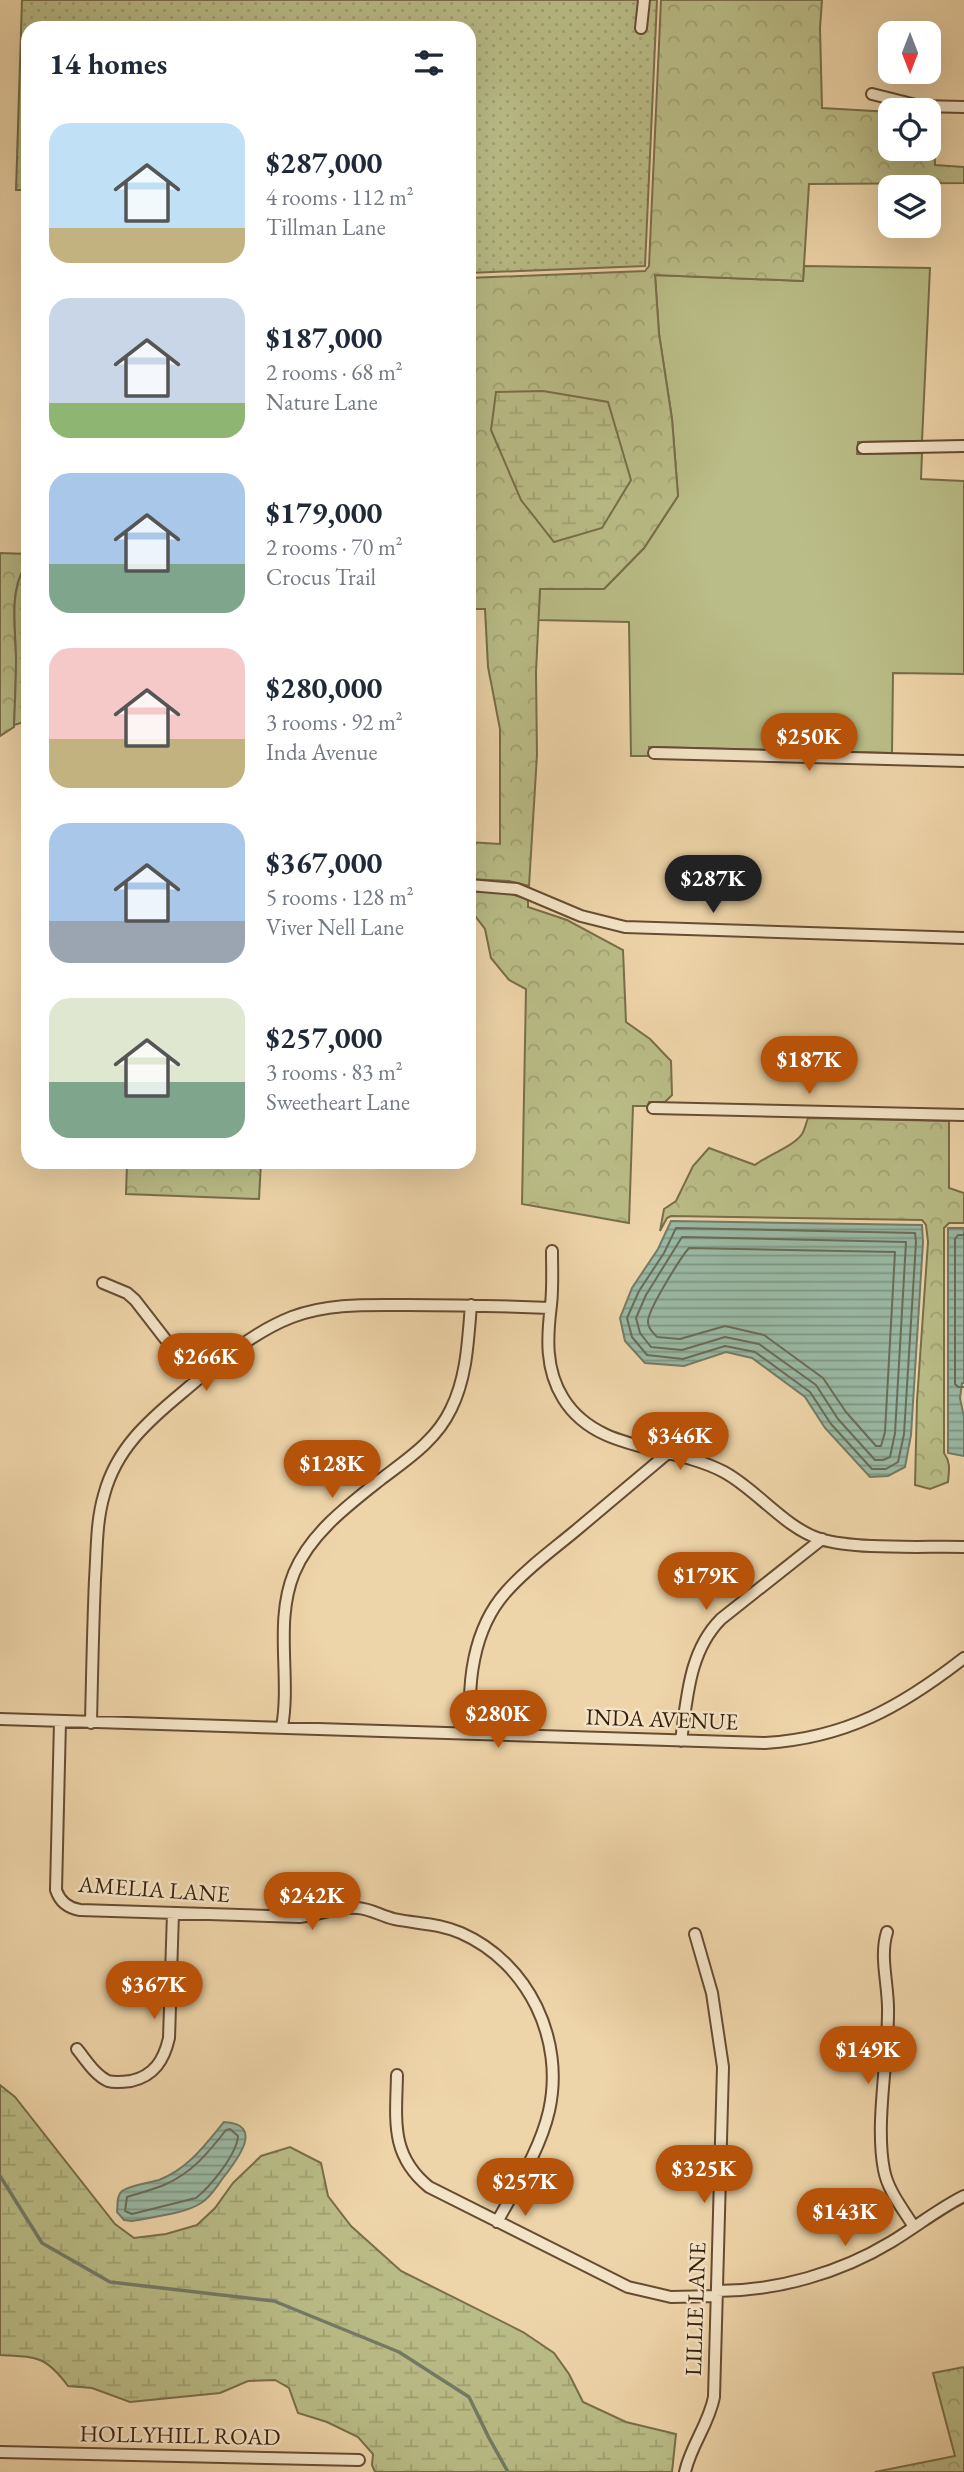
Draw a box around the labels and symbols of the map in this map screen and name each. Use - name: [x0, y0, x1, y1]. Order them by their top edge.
- north arrow: [878, 21, 942, 84]
- pin: $250K: [760, 714, 858, 773]
- pin: $287K: [664, 856, 762, 915]
- pin: $187K: [760, 1036, 858, 1096]
- pin: $266K: [157, 1334, 255, 1393]
- pin: $346K: [631, 1412, 729, 1472]
- pin: $128K: [283, 1440, 381, 1500]
- pin: $179K: [657, 1552, 755, 1612]
- pin: $280K: [449, 1690, 547, 1750]
- street label: INDA AVENUE: [585, 1701, 739, 1737]
- street label: AMELIA LANE: [76, 1869, 231, 1909]
- pin: $242K: [263, 1872, 361, 1932]
- pin: $367K: [105, 1962, 203, 2021]
- pin: $149K: [819, 2026, 917, 2086]
- pin: $325K: [655, 2146, 753, 2205]
- pin: $257K: [476, 2158, 574, 2218]
- pin: $143K: [796, 2188, 894, 2248]
- street label: LILLIE LANE: [678, 2241, 712, 2377]
- street label: HOLLYHILL ROAD: [79, 2418, 281, 2452]

